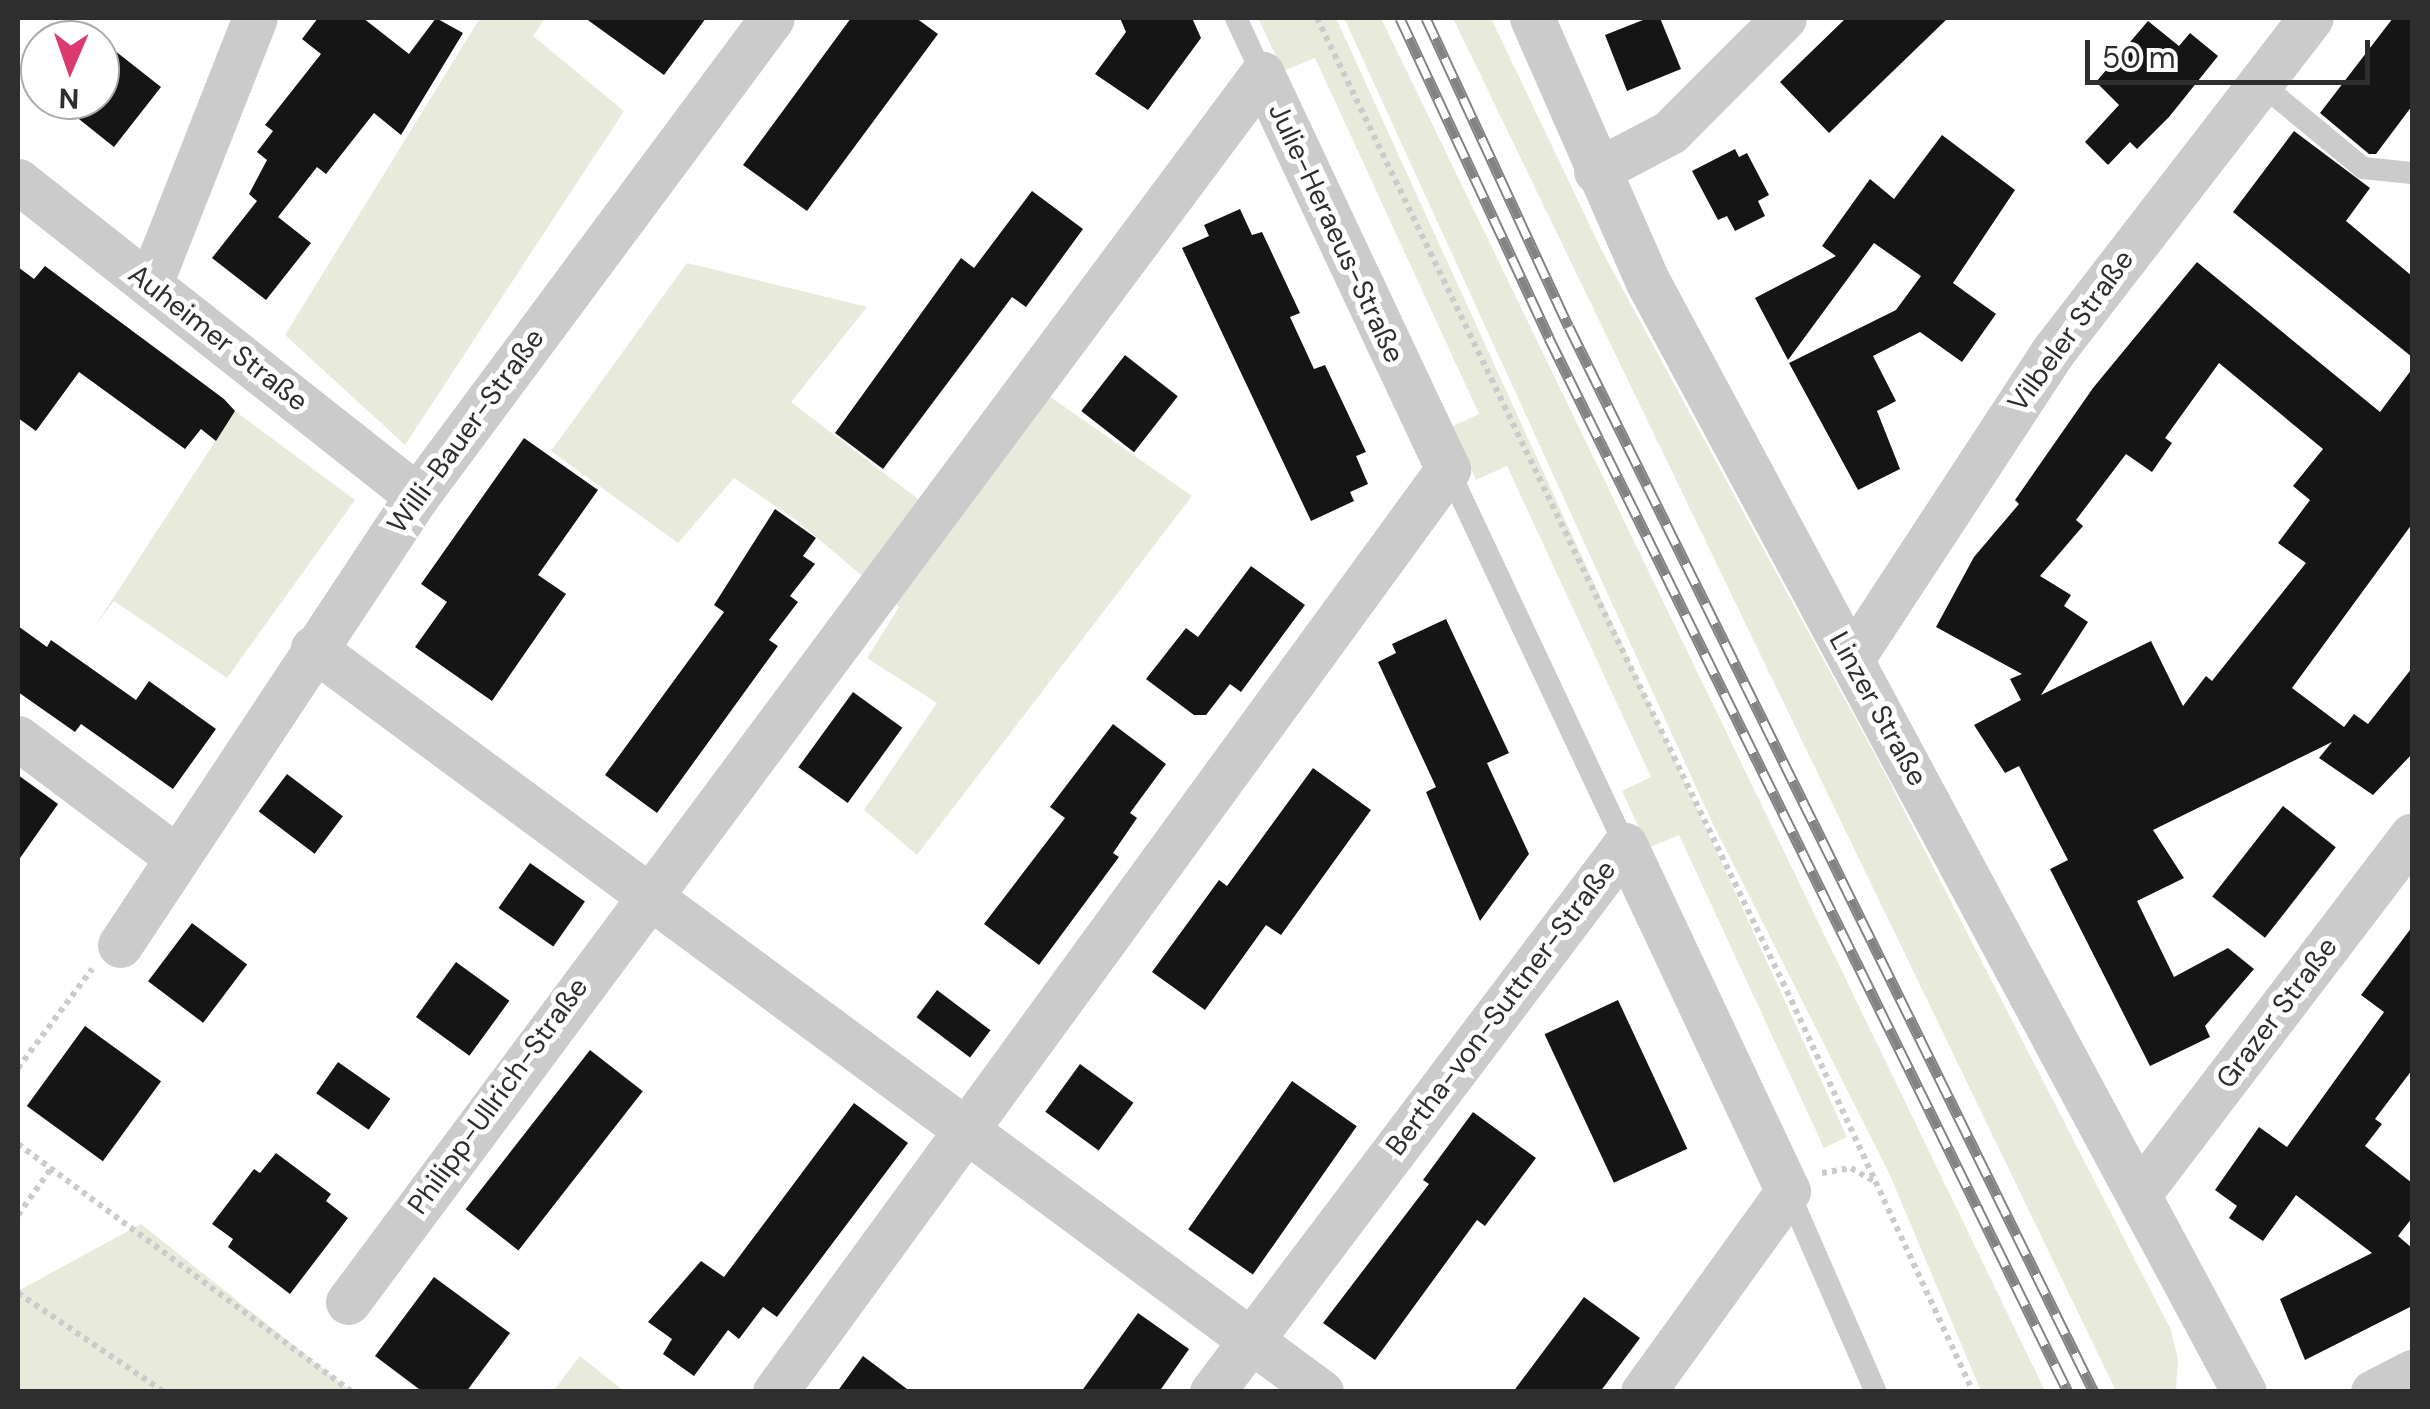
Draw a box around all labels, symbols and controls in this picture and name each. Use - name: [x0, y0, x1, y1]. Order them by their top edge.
- north arrow: [20, 20, 120, 120]
- scale bar: [2090, 20, 2375, 82]
- text: 50 m: [2102, 38, 2176, 77]
- text: N: [58, 80, 80, 117]
- street label: Julie-Heraeus-Straße: [1261, 98, 1411, 368]
- street label: Vilbeler Straße: [2001, 243, 2141, 419]
- street label: Auheimer Straße: [122, 257, 314, 419]
- street label: Willi-Bauer-Straße: [381, 322, 551, 540]
- street label: Linzer Straße: [1822, 626, 1934, 792]
- street label: Bertha-von-Suttner-Straße: [1379, 854, 1623, 1162]
- street label: Grazer Straße: [2209, 931, 2345, 1095]
- street label: Philipp-Ullrich-Straße: [401, 971, 595, 1221]

